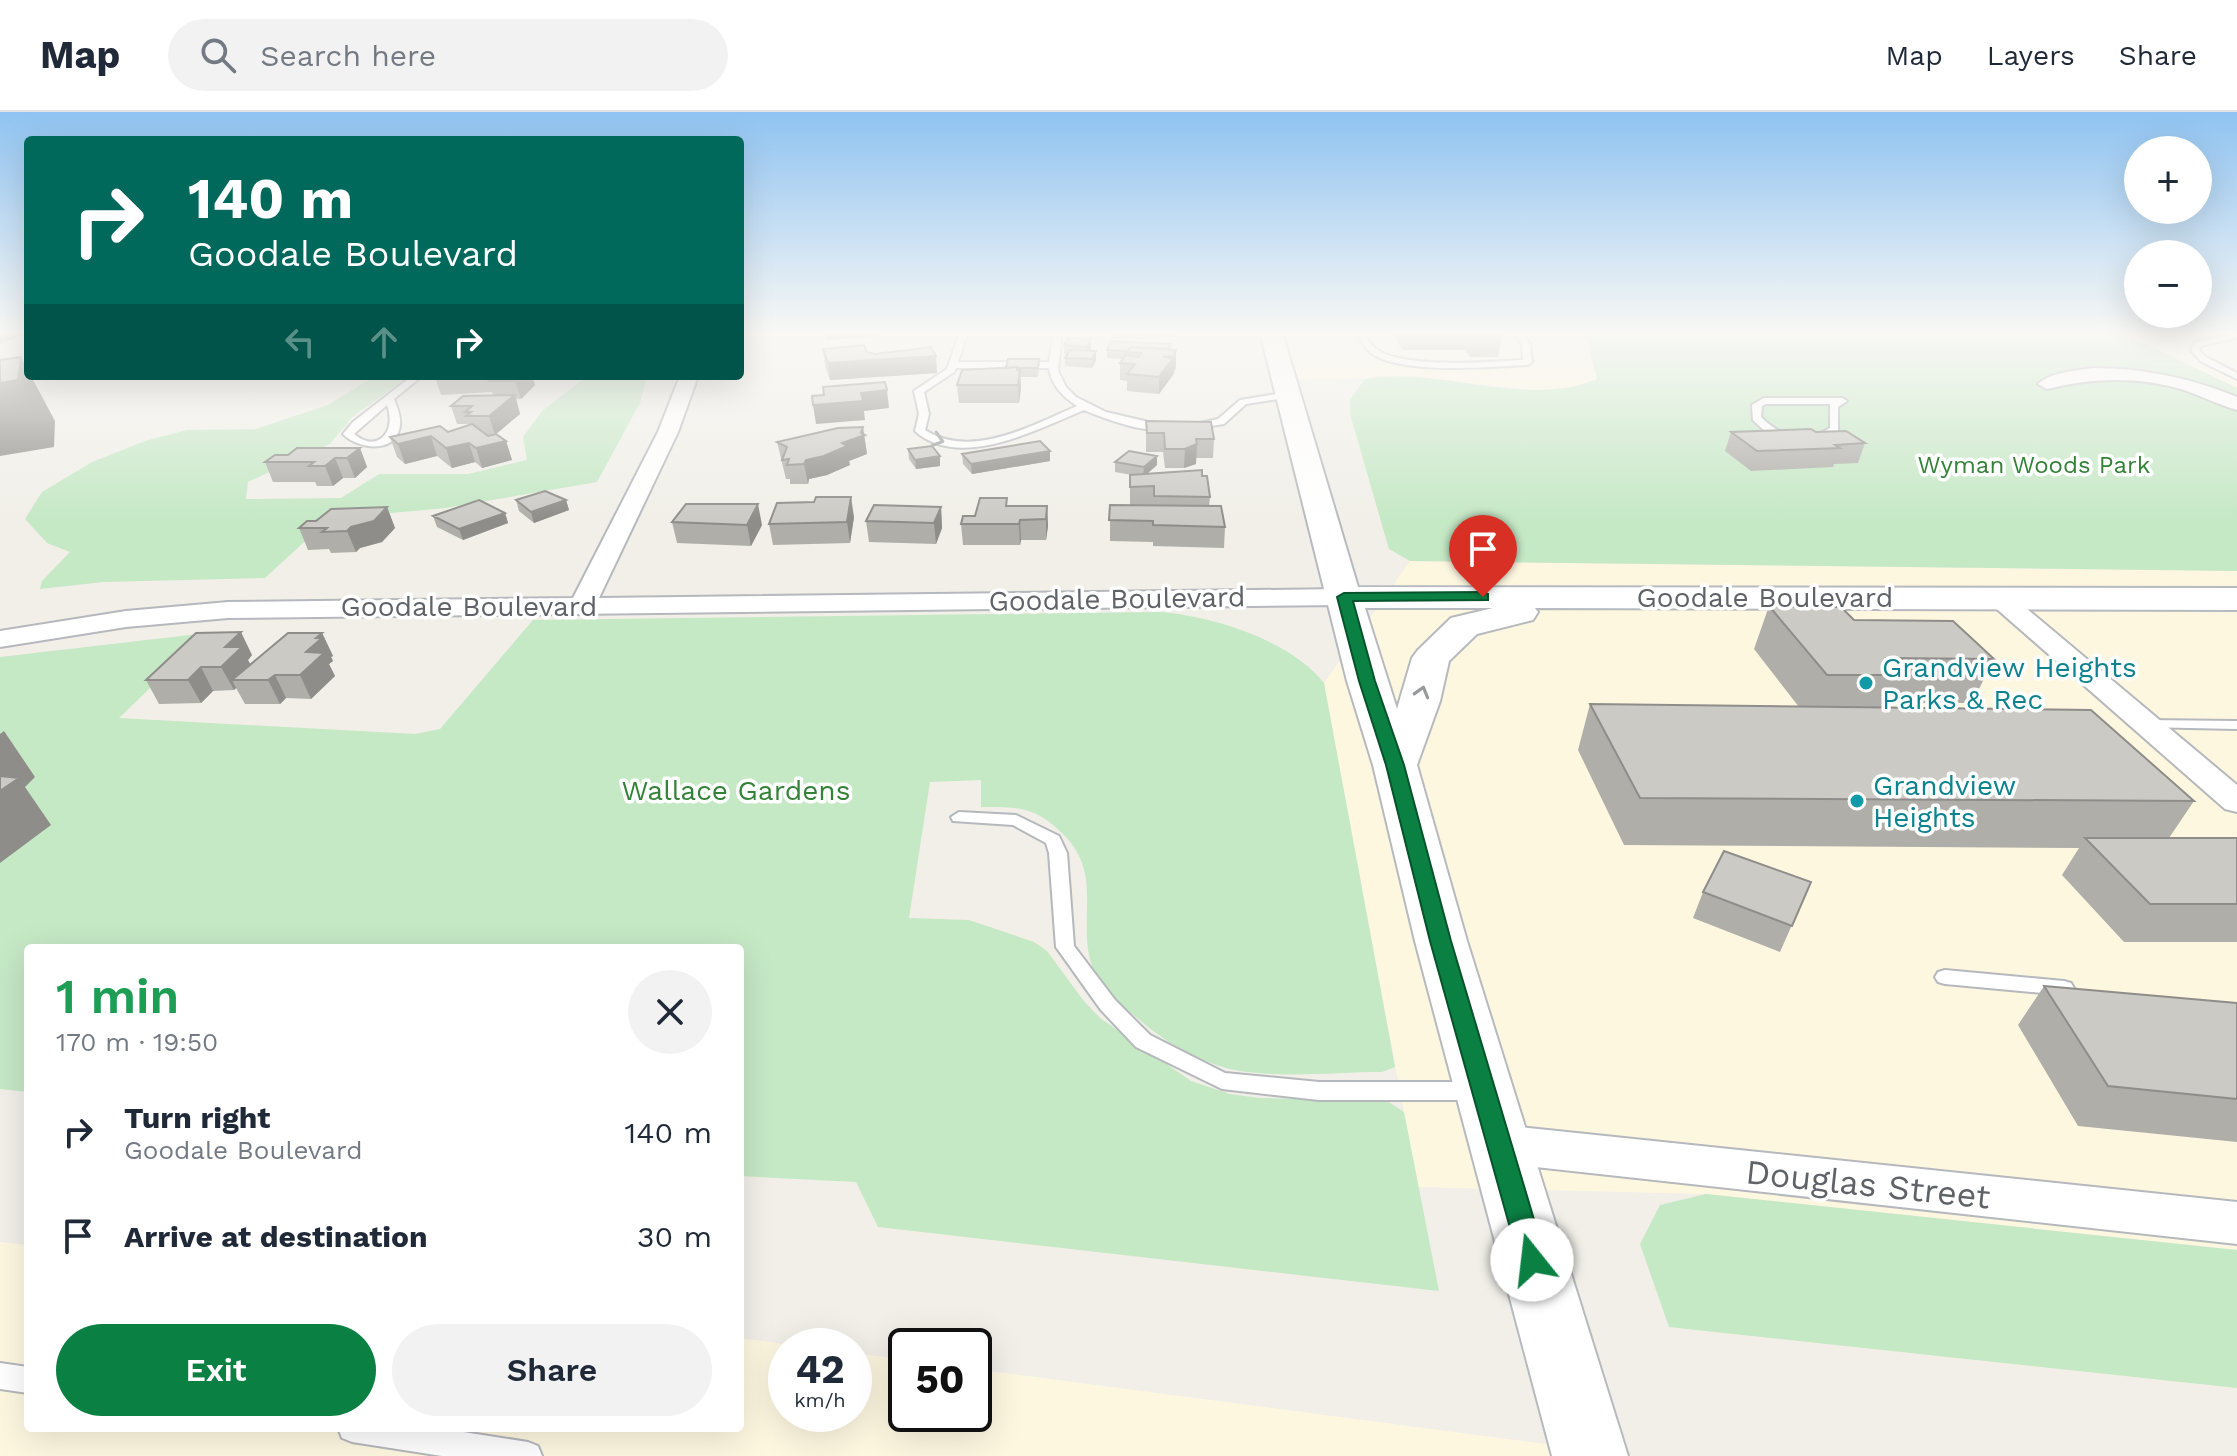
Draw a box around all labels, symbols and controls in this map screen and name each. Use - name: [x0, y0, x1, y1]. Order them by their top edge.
- search box: [168, 19, 728, 91]
- text: Map: [40, 33, 120, 77]
- icon: search: [196, 33, 240, 77]
- text: Search here: [260, 38, 436, 73]
- text: Map: [1886, 39, 1943, 72]
- text: Layers: [1987, 39, 2075, 72]
- text: Share: [2119, 39, 2197, 72]
- map controls: [2124, 136, 2212, 328]
- button: +: [2124, 136, 2212, 224]
- text: 140 m: [188, 166, 353, 232]
- icon: right: [56, 168, 160, 272]
- text: Goodale Boulevard: [188, 233, 518, 275]
- button: −: [2124, 240, 2212, 328]
- icon: left: [278, 320, 322, 364]
- icon: ahead: [362, 320, 406, 364]
- icon: right: [446, 320, 490, 364]
- one-way arrow: [931, 431, 944, 447]
- park label: Wyman Woods Park: [1918, 451, 2151, 479]
- pin: [1449, 515, 1517, 597]
- icon: arrive: [1461, 527, 1505, 571]
- street label: Goodale Boulevard: [988, 580, 1246, 618]
- street label: Goodale Boulevard: [1637, 581, 1893, 614]
- street label: Goodale Boulevard: [341, 590, 597, 623]
- place label: Grandview Heights Parks & Rec: [1882, 651, 2137, 716]
- marker: Grandview Heights Parks & Rec: [1857, 674, 1875, 692]
- one-way arrow: [1413, 686, 1429, 700]
- place label: Grandview Heights: [1873, 769, 2016, 834]
- park label: Wallace Gardens: [622, 774, 850, 807]
- marker: Grandview Heights: [1848, 792, 1866, 810]
- text: 1 min: [56, 968, 179, 1025]
- button: close: [628, 970, 712, 1054]
- text: 170 m · 19:50: [56, 1027, 218, 1057]
- text: Turn right: [124, 1100, 270, 1135]
- icon: right: [56, 1110, 100, 1154]
- text: 140 m: [624, 1115, 712, 1150]
- text: Goodale Boulevard: [124, 1135, 362, 1165]
- street label: Douglas Street: [1744, 1151, 1992, 1217]
- icon: arrive: [56, 1214, 100, 1258]
- position arrow: [1490, 1218, 1574, 1302]
- text: Arrive at destination: [124, 1219, 428, 1254]
- text: 30 m: [637, 1219, 712, 1254]
- button: Exit: [56, 1324, 376, 1416]
- button: Share: [392, 1324, 712, 1416]
- speed limit sign: 50: [888, 1328, 992, 1432]
- text: 42: [795, 1346, 845, 1393]
- text: km/h: [794, 1388, 846, 1412]

